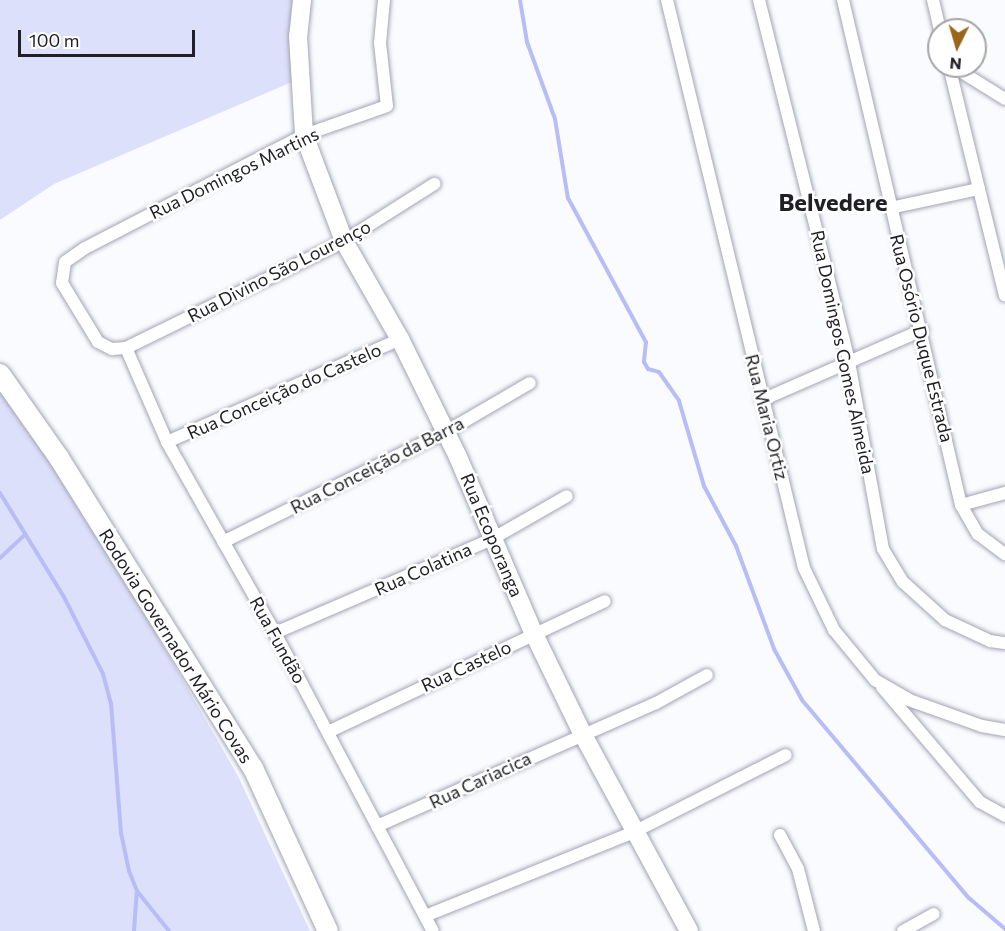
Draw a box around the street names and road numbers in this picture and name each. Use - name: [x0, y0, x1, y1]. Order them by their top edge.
- street label: Rua Domingos Martins: [146, 123, 322, 223]
- street label: Rua Divino São Lourenço: [184, 215, 374, 327]
- street label: Rua Domingos Gomes Almeida: [807, 228, 879, 476]
- street label: Rua Osório Duque Estrada: [886, 232, 958, 444]
- street label: Rua Conceição do Castelo: [184, 338, 384, 444]
- street label: Rua Maria Ortiz: [741, 352, 793, 482]
- street label: Rua Conceição da Barra: [287, 412, 467, 518]
- street label: Rua Ecoporanga: [456, 470, 528, 600]
- street label: Rodovia Governador Mário Covas: [95, 525, 257, 767]
- street label: Rua Colatina: [371, 538, 475, 600]
- street label: Rua Fundão: [245, 593, 311, 687]
- street label: Rua Castelo: [418, 636, 514, 696]
- street label: Rua Cariacica: [426, 747, 534, 813]

